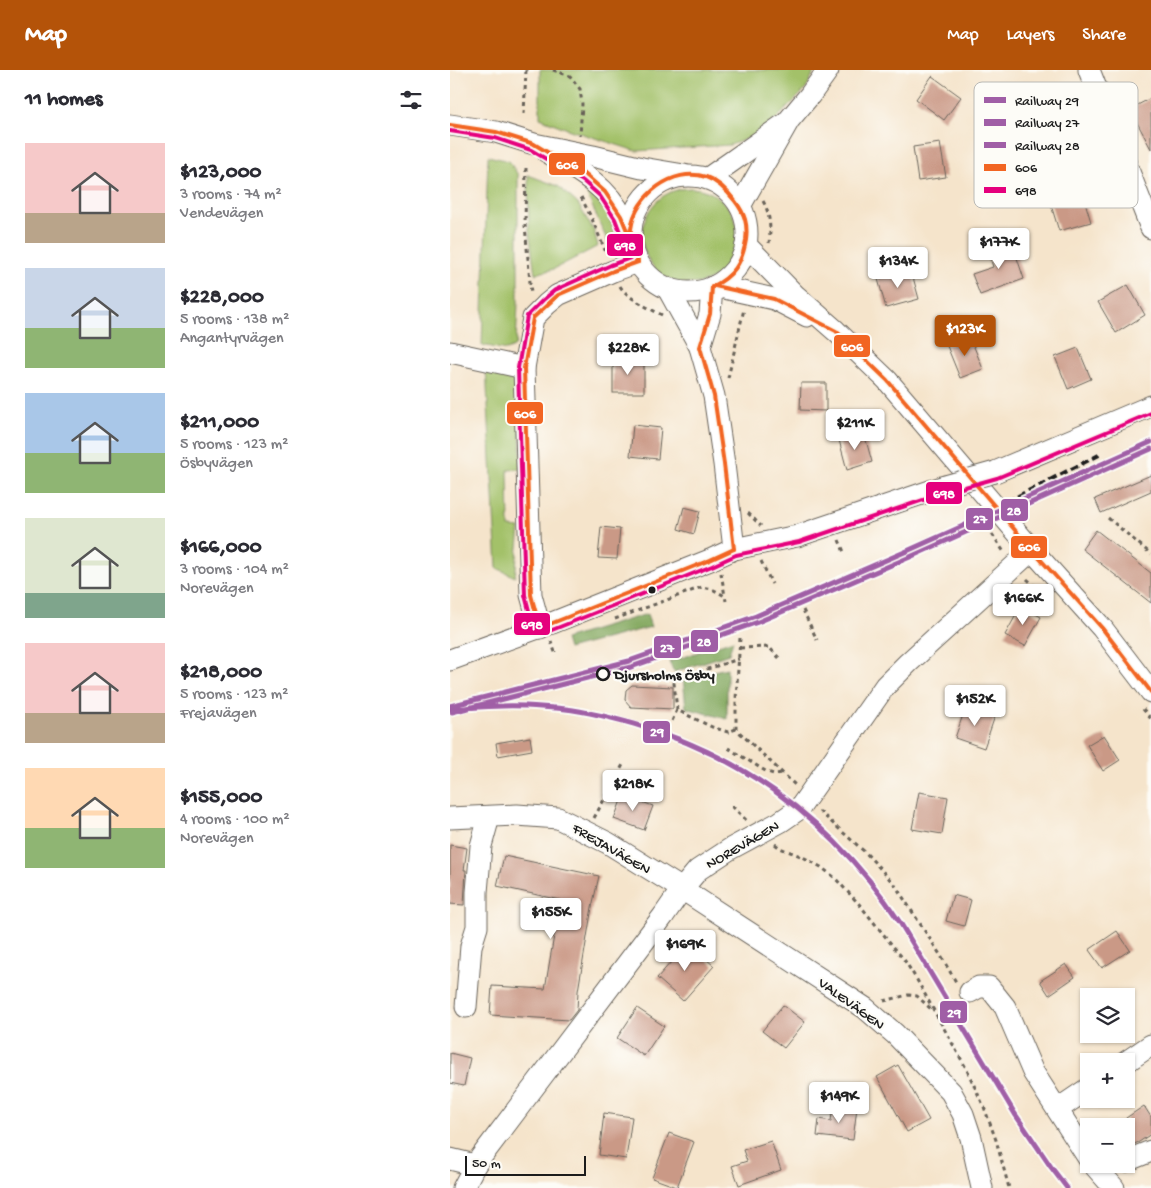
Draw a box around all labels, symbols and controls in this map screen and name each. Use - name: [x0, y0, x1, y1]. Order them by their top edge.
- text: Map: [25, 21, 67, 50]
- text: Map: [947, 25, 979, 46]
- text: Layers: [1007, 25, 1054, 46]
- text: Share: [1082, 25, 1126, 46]
- legend: [974, 82, 1138, 208]
- icon: filters: [397, 86, 425, 114]
- text: 11 homes: [25, 88, 103, 113]
- text: Railway 29: [1015, 94, 1079, 111]
- text: Railway 27: [1015, 116, 1080, 133]
- text: Railway 28: [1015, 139, 1080, 156]
- line badge: 606: [548, 152, 586, 176]
- text: 606: [556, 158, 579, 175]
- text: $123,000: [180, 161, 261, 186]
- text: 606: [1015, 161, 1038, 178]
- icon: home: [65, 163, 125, 223]
- text: 698: [1015, 184, 1037, 201]
- text: 3 rooms · 74 m²: [180, 186, 282, 205]
- text: Vendevägen: [180, 205, 263, 224]
- pin: $177K: [964, 228, 1034, 270]
- line badge: 698: [606, 233, 644, 257]
- text: $177K: [979, 234, 1019, 253]
- text: 698: [614, 239, 636, 256]
- pin: $134K: [863, 246, 933, 289]
- text: $134K: [879, 253, 917, 272]
- text: $228,000: [180, 286, 264, 311]
- icon: home: [65, 288, 125, 348]
- text: 5 rooms · 138 m²: [180, 311, 289, 330]
- pin: $123K: [930, 314, 1000, 357]
- text: $123K: [946, 321, 984, 340]
- text: Angantyrvägen: [180, 330, 284, 349]
- pin: $228K: [593, 334, 663, 376]
- line badge: 606: [833, 334, 871, 358]
- text: $228K: [608, 340, 648, 359]
- text: 606: [841, 340, 864, 357]
- line badge: 606: [506, 401, 544, 425]
- text: 606: [514, 407, 537, 424]
- pin: $211K: [820, 408, 890, 451]
- text: $211,000: [180, 411, 259, 436]
- icon: home: [65, 413, 125, 473]
- text: $211K: [837, 415, 873, 434]
- text: 5 rooms · 123 m²: [180, 436, 288, 455]
- text: Ösbyvägen: [180, 455, 253, 474]
- line badge: 698: [925, 481, 963, 505]
- text: 698: [933, 487, 955, 504]
- line badge: 28: [1000, 498, 1029, 522]
- text: 28: [1007, 504, 1022, 521]
- line badge: 27: [965, 507, 994, 531]
- text: 27: [973, 512, 988, 529]
- line badge: 606: [1010, 535, 1048, 559]
- text: $166,000: [180, 536, 262, 561]
- icon: home: [65, 538, 125, 598]
- text: 606: [1018, 540, 1041, 557]
- text: 3 rooms · 104 m²: [180, 561, 289, 580]
- text: Norevägen: [180, 580, 254, 599]
- pin: $166K: [988, 584, 1058, 626]
- unlabelled marker: [647, 585, 657, 595]
- text: $166K: [1004, 590, 1042, 609]
- line badge: 698: [513, 612, 551, 636]
- text: 698: [521, 618, 543, 635]
- line badge: 28: [690, 629, 719, 653]
- line badge: 27: [653, 635, 682, 659]
- text: 28: [697, 635, 712, 652]
- text: 27: [660, 641, 675, 658]
- text: $218,000: [180, 661, 262, 686]
- icon: home: [65, 663, 125, 723]
- marker: Djursholms Ösby: [596, 667, 610, 681]
- place label: Djursholms Ösby: [612, 667, 715, 685]
- pin: $152K: [940, 684, 1010, 727]
- text: 5 rooms · 123 m²: [180, 686, 288, 705]
- text: $152K: [956, 691, 994, 710]
- text: Frejavägen: [180, 705, 257, 724]
- line badge: 29: [642, 720, 671, 744]
- text: 29: [650, 725, 664, 742]
- pin: $218K: [598, 770, 668, 812]
- text: $218K: [613, 776, 653, 795]
- text: $155,000: [180, 786, 262, 811]
- icon: home: [65, 788, 125, 848]
- text: 4 rooms · 100 m²: [180, 811, 290, 830]
- street label: NOREVÄGEN: [703, 817, 783, 874]
- street label: FREJAVÄGEN: [568, 820, 654, 879]
- text: Norevägen: [180, 830, 254, 849]
- pin: $155K: [516, 898, 586, 940]
- text: $155K: [531, 904, 571, 923]
- pin: $169K: [650, 930, 720, 972]
- text: $169K: [666, 936, 704, 955]
- street label: VALEVÄGEN: [813, 974, 888, 1035]
- map controls: [1080, 988, 1135, 1173]
- button: layers: [1080, 988, 1135, 1043]
- line badge: 29: [939, 1000, 968, 1024]
- text: 29: [947, 1006, 961, 1023]
- button: +: [1080, 1053, 1135, 1108]
- pin: $149K: [804, 1082, 874, 1124]
- text: $149K: [820, 1088, 858, 1107]
- button: −: [1080, 1118, 1135, 1173]
- scale bar: [465, 1153, 586, 1176]
- text: 50 m: [472, 1156, 501, 1173]

